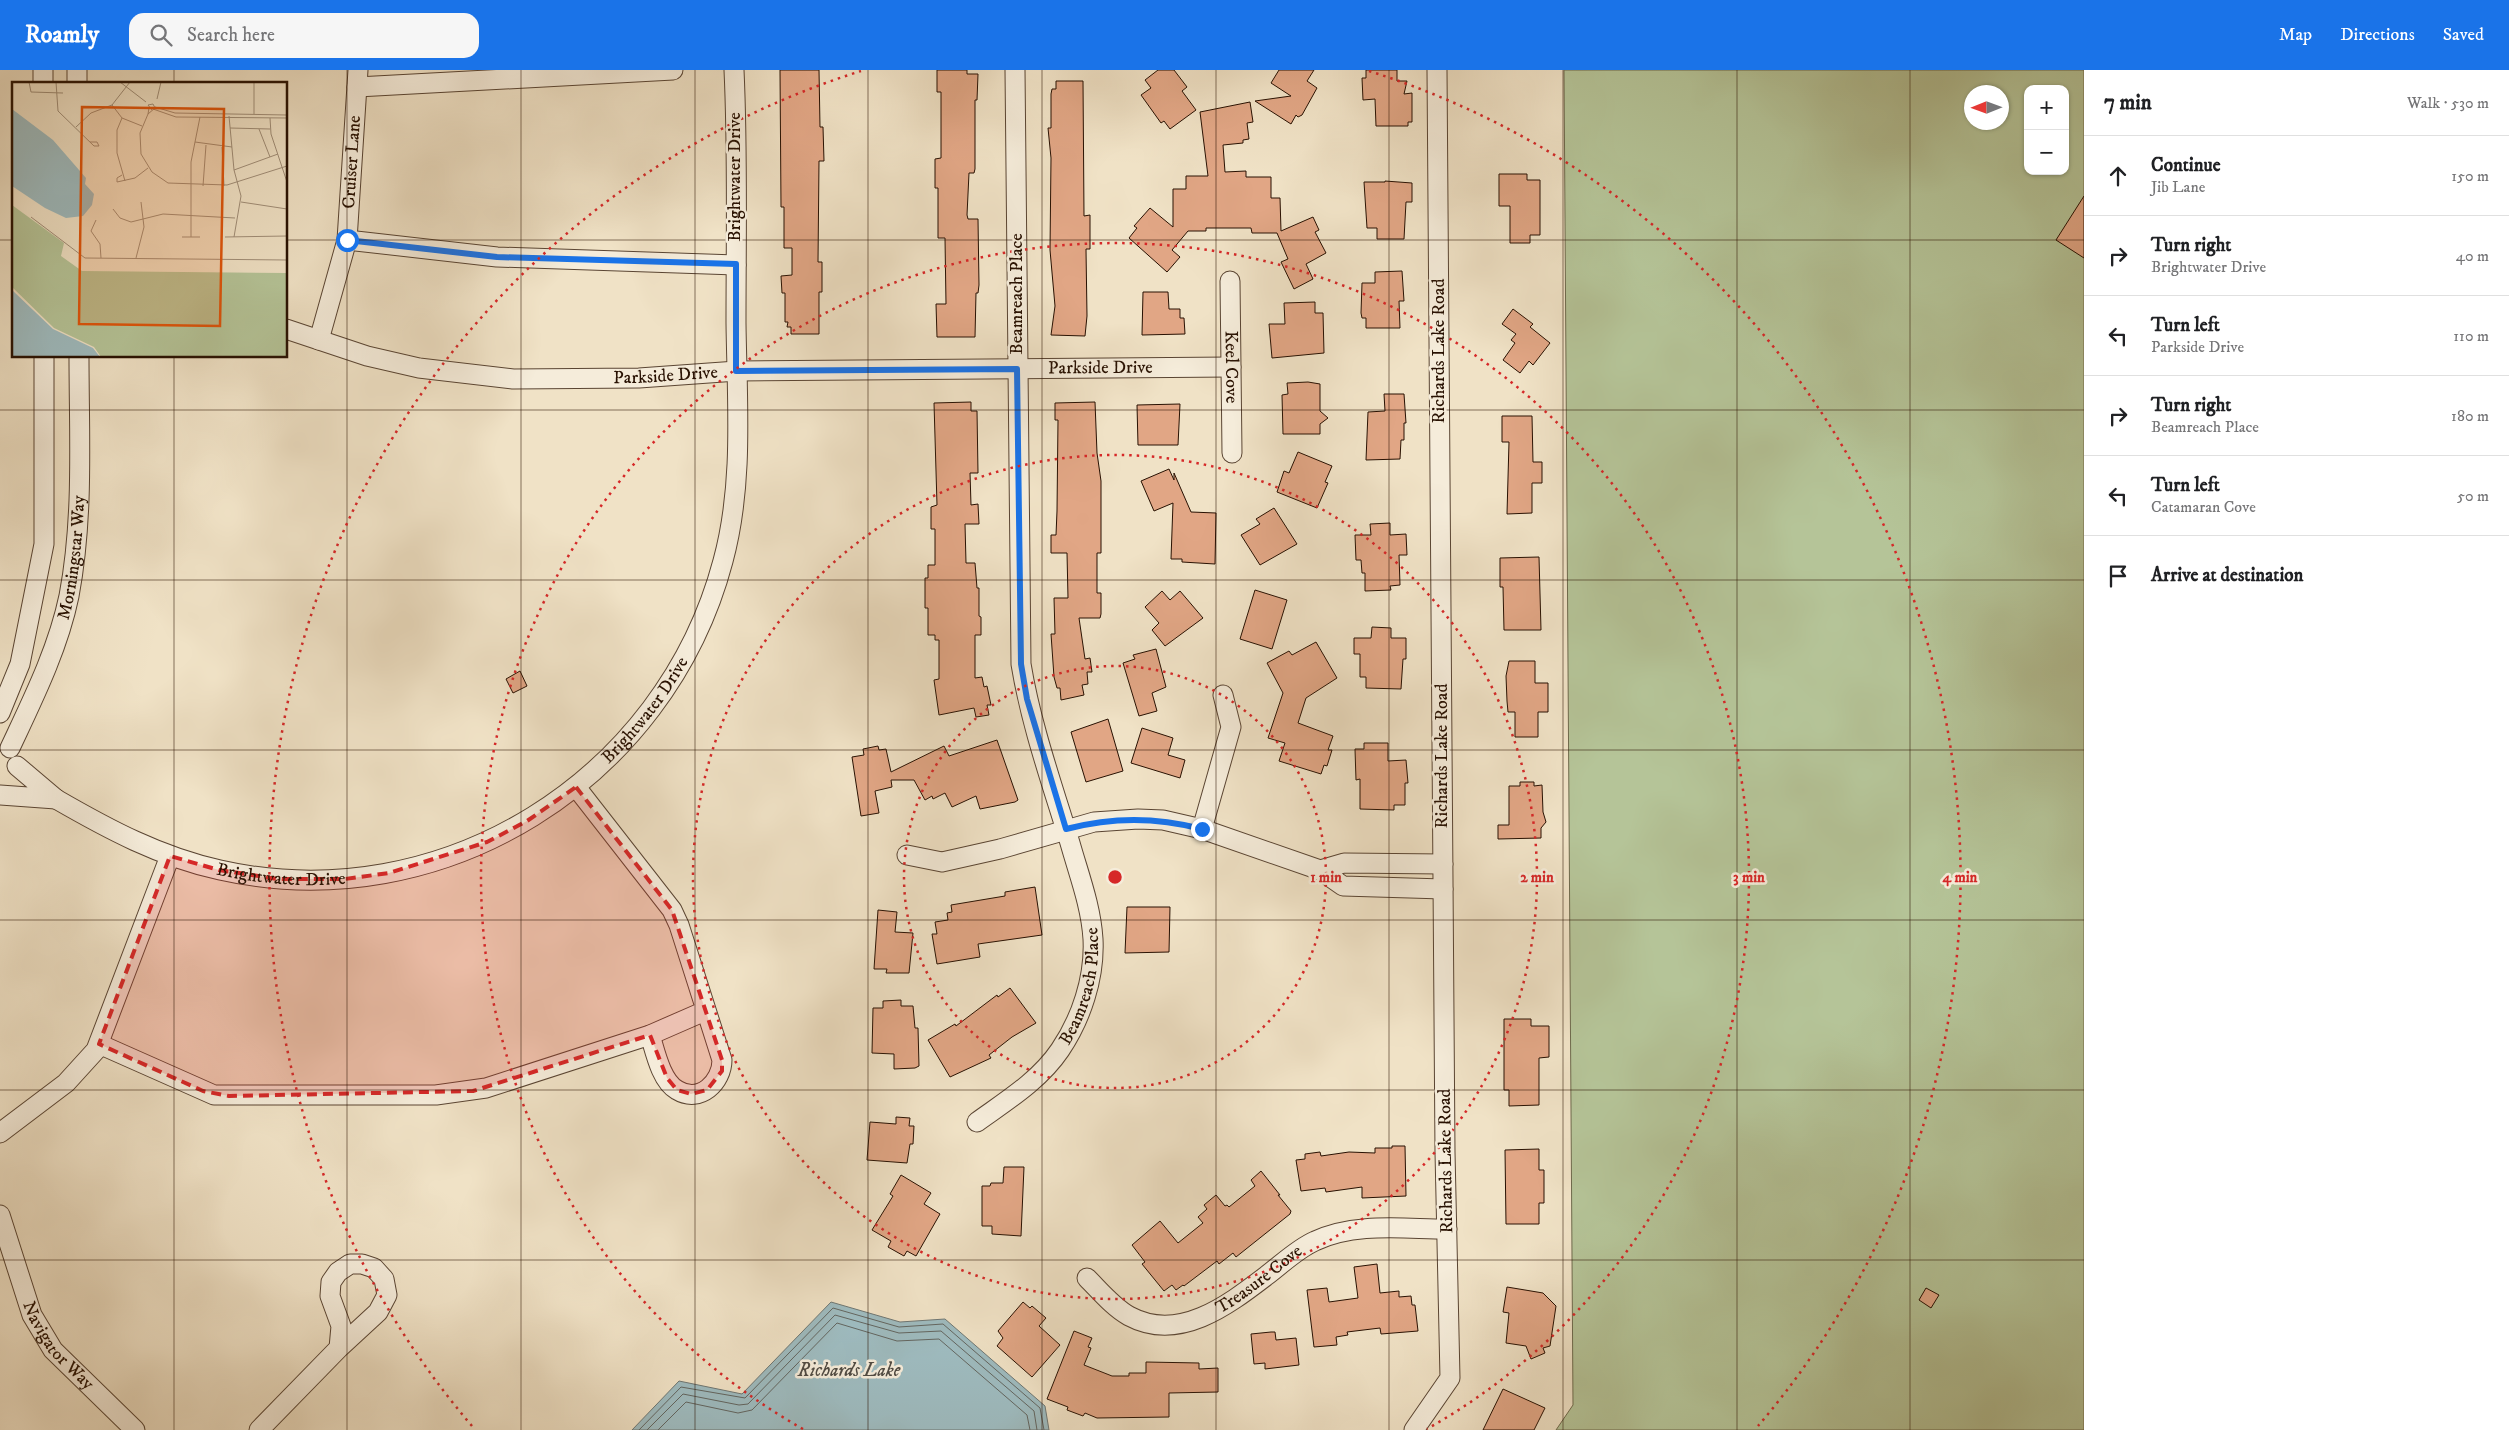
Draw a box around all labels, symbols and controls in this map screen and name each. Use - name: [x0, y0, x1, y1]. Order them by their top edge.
- search box: [129, 13, 479, 58]
- text: Roamly: [25, 20, 99, 50]
- icon: search: [147, 21, 175, 49]
- text: Search here: [187, 24, 275, 47]
- text: Map: [2279, 24, 2312, 46]
- text: Directions: [2340, 24, 2415, 46]
- text: Saved: [2443, 24, 2484, 46]
- inset map: [12, 82, 288, 358]
- north arrow: [1964, 85, 2009, 130]
- map controls: [2024, 85, 2069, 175]
- button: +: [2024, 85, 2069, 130]
- text: 7 min: [2104, 90, 2152, 116]
- text: Walk · 530 m: [2407, 93, 2489, 113]
- street label: Brightwater Drive: [724, 112, 746, 242]
- street label: Cruiser Lane: [338, 115, 366, 209]
- button: −: [2024, 130, 2069, 175]
- text: Continue: [2151, 154, 2221, 177]
- icon: ahead: [2104, 162, 2132, 190]
- text: 150 m: [2451, 166, 2489, 186]
- text: Jib Lane: [2151, 177, 2205, 197]
- route start: [336, 229, 359, 252]
- street label: Beamreach Place: [1006, 233, 1028, 355]
- text: Turn right: [2151, 234, 2231, 257]
- icon: right: [2104, 242, 2132, 270]
- text: 40 m: [2456, 246, 2489, 266]
- text: Brightwater Drive: [2151, 257, 2266, 277]
- street label: Richards Lake Road: [1428, 279, 1450, 423]
- text: Turn left: [2151, 314, 2220, 337]
- icon: left: [2104, 322, 2132, 350]
- text: 110 m: [2453, 326, 2489, 346]
- street label: Keel Cove: [1220, 331, 1242, 403]
- text: Parkside Drive: [2151, 337, 2244, 357]
- street label: Parkside Drive: [1048, 357, 1153, 379]
- street label: Parkside Drive: [613, 361, 719, 389]
- text: Turn right: [2151, 394, 2231, 417]
- icon: right: [2104, 402, 2132, 430]
- text: 180 m: [2451, 406, 2489, 426]
- text: Beamreach Place: [2151, 417, 2259, 437]
- text: Turn left: [2151, 474, 2220, 497]
- icon: left: [2104, 482, 2132, 510]
- text: 50 m: [2457, 486, 2489, 506]
- street label: Morningstar Way: [53, 495, 90, 622]
- text: Catamaran Cove: [2151, 497, 2256, 517]
- icon: arrive: [2104, 562, 2132, 590]
- text: Arrive at destination: [2151, 564, 2303, 587]
- street label: Brightwater Drive: [597, 653, 693, 769]
- street label: Richards Lake Road: [1431, 684, 1453, 828]
- route end: [1191, 818, 1214, 841]
- street label: Brightwater Drive: [215, 859, 346, 891]
- centre of rings: [1106, 868, 1124, 886]
- text: 1 min: [1310, 868, 1342, 887]
- text: 2 min: [1520, 868, 1554, 887]
- text: 3 min: [1733, 868, 1765, 887]
- text: 4 min: [1942, 868, 1978, 887]
- street label: Beamreach Place: [1055, 926, 1104, 1049]
- street label: Richards Lake Road: [1434, 1088, 1458, 1234]
- street label: Treasure Cove: [1212, 1240, 1307, 1319]
- street label: Navigator Way: [17, 1299, 99, 1395]
- water label: Richards Lake: [797, 1359, 901, 1382]

